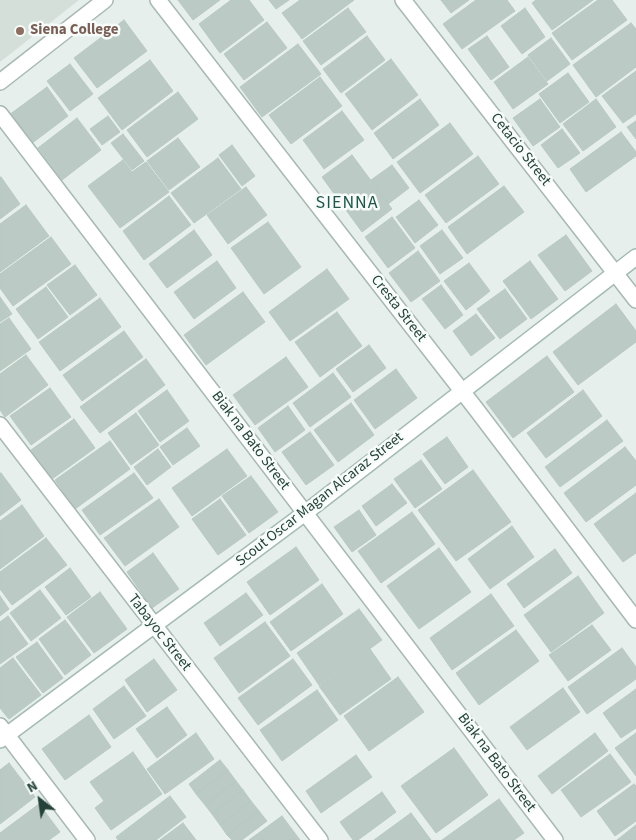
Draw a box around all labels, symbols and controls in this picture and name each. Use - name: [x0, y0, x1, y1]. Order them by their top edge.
- place label: Siena College: [30, 22, 118, 40]
- marker: Siena College: [14, 25, 26, 37]
- street label: Cetacio Street: [486, 110, 554, 190]
- district label: SIENNA: [315, 193, 379, 215]
- street label: Cresta Street: [366, 272, 430, 346]
- street label: Biak na Bato Street: [207, 388, 293, 494]
- street label: Scout Oscar Magan Alcaraz Street: [233, 429, 407, 571]
- street label: Tabayoc Street: [123, 591, 195, 675]
- street label: Biak na Bato Street: [453, 710, 539, 816]
- north arrow: [15, 775, 65, 825]
- text: N: [23, 776, 42, 798]

